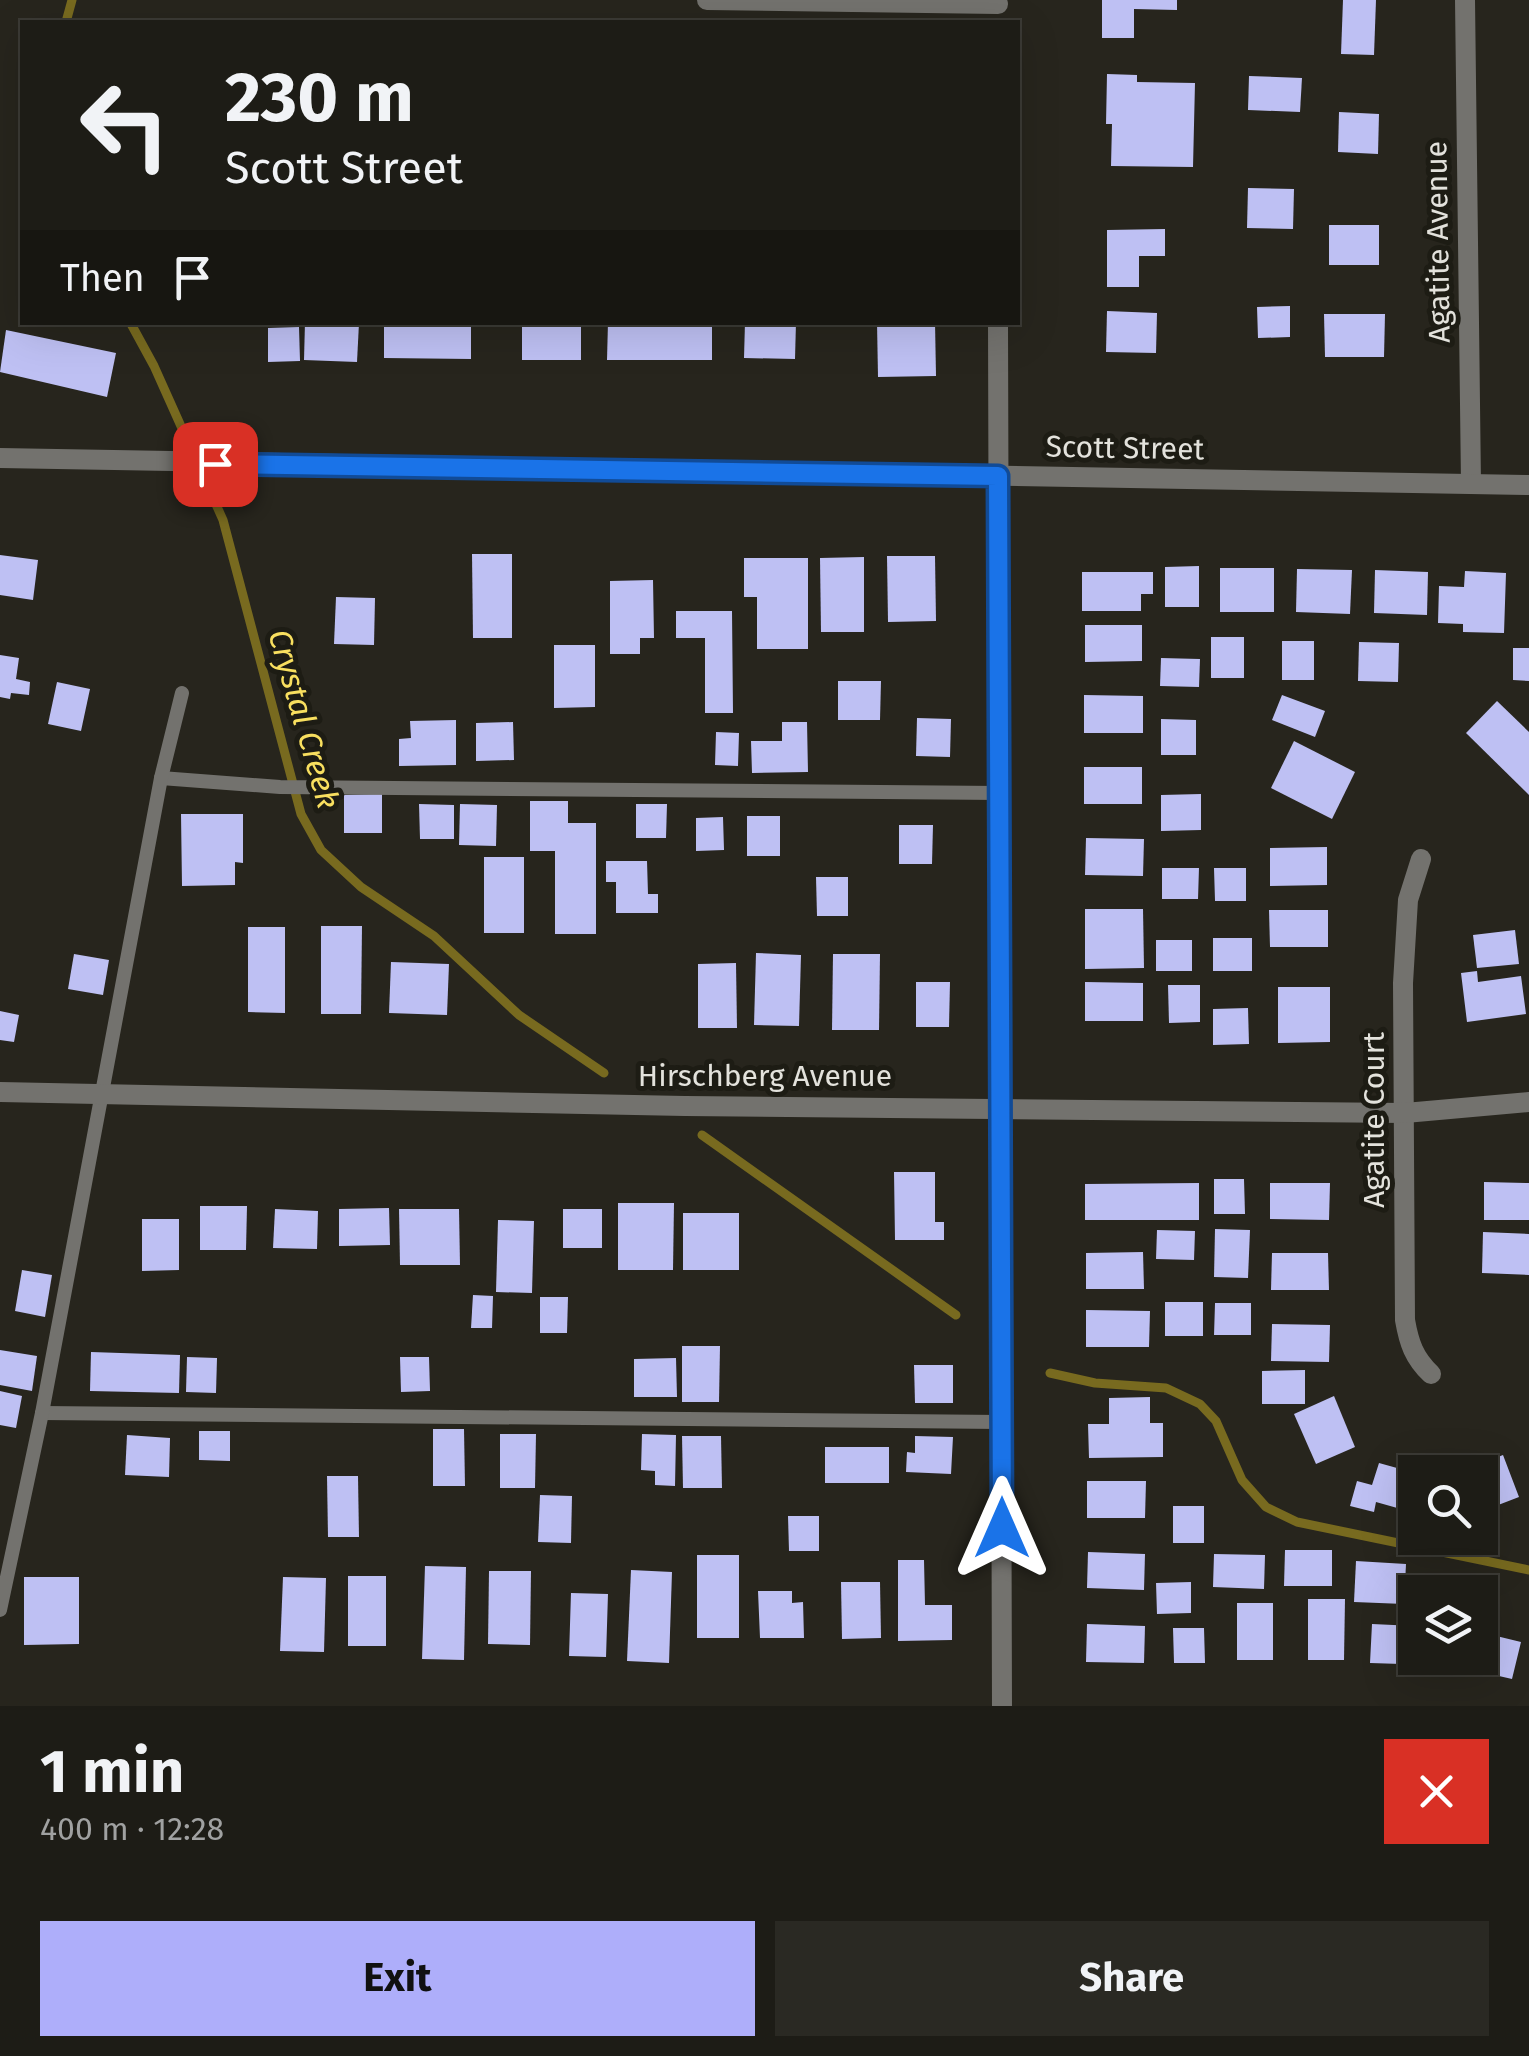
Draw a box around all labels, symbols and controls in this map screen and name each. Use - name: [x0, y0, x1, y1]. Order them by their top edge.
- text: 230 m: [225, 56, 414, 140]
- icon: left: [60, 60, 190, 190]
- text: Scott Street: [225, 141, 463, 195]
- street label: Agatite Avenue: [1418, 141, 1458, 343]
- icon: arrive: [165, 250, 220, 305]
- text: Then: [60, 255, 145, 301]
- pin: [173, 422, 258, 507]
- street label: Scott Street: [1045, 429, 1205, 467]
- icon: arrive: [188, 437, 243, 492]
- water label: Crystal Creek: [260, 625, 348, 813]
- street label: Agatite Court: [1356, 1032, 1392, 1208]
- street label: Hirschberg Avenue: [638, 1058, 892, 1094]
- map controls: [1398, 1455, 1498, 1675]
- button: search: [1398, 1455, 1498, 1555]
- position arrow: [950, 1476, 1054, 1580]
- button: layers: [1398, 1575, 1498, 1675]
- text: 1 min: [40, 1736, 184, 1808]
- button: close: [1384, 1739, 1489, 1844]
- text: 400 m · 12:28: [40, 1810, 224, 1848]
- button: Exit: [40, 1921, 755, 2036]
- button: Share: [775, 1921, 1489, 2036]

